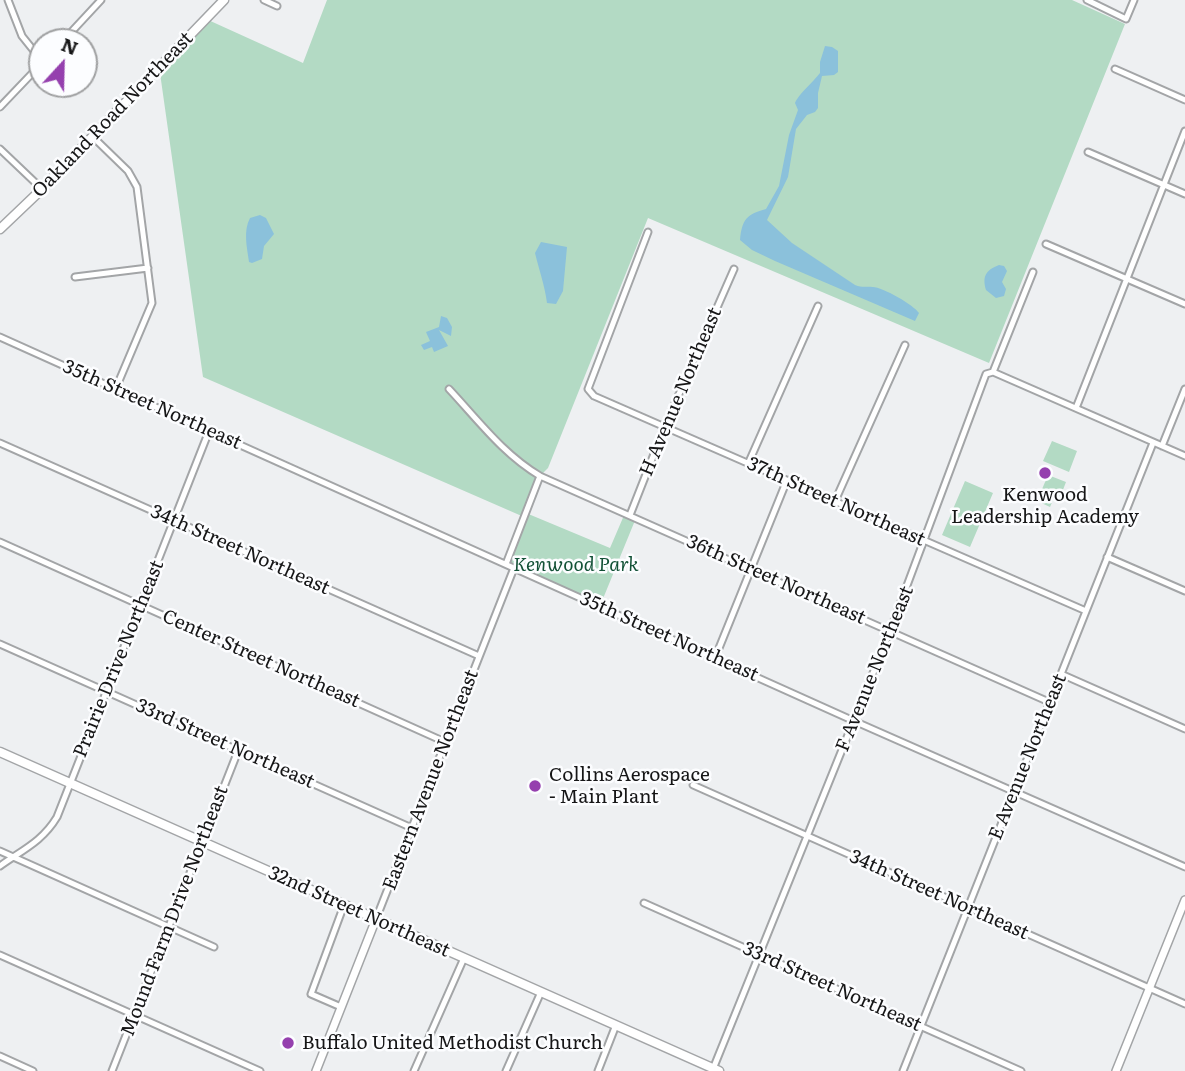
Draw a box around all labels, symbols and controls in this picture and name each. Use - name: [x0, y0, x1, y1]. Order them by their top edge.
- street label: Oakland Road Northeast: [28, 27, 198, 203]
- north arrow: [28, 28, 98, 98]
- street label: H Avenue Northeast: [635, 304, 727, 480]
- street label: 35th Street Northeast: [59, 355, 245, 455]
- street label: 37th Street Northeast: [743, 452, 929, 552]
- marker: Kenwood Leadership Academy: [1037, 465, 1053, 481]
- place label: Kenwood Leadership Academy: [951, 484, 1139, 528]
- street label: 34th Street Northeast: [147, 500, 333, 600]
- street label: 36th Street Northeast: [683, 530, 869, 630]
- park label: Kenwood Park: [513, 554, 639, 576]
- street label: Prairie Drive Northeast: [69, 557, 169, 761]
- street label: F Avenue Northeast: [831, 583, 919, 755]
- street label: 35th Street Northeast: [576, 587, 762, 687]
- street label: Center Street Northeast: [159, 605, 363, 713]
- street label: Eastern Avenue Northeast: [378, 666, 484, 894]
- street label: E Avenue Northeast: [984, 670, 1072, 844]
- street label: 33rd Street Northeast: [132, 694, 318, 794]
- place label: Collins Aerospace - Main Plant: [549, 764, 710, 808]
- marker: Collins Aerospace - Main Plant: [527, 778, 543, 794]
- street label: Mound Farm Drive Northeast: [117, 783, 233, 1039]
- street label: 34th Street Northeast: [846, 845, 1032, 945]
- street label: 32nd Street Northeast: [265, 862, 453, 962]
- street label: 33rd Street Northeast: [739, 937, 925, 1037]
- place label: Buffalo United Methodist Church: [302, 1032, 603, 1054]
- marker: Buffalo United Methodist Church: [280, 1035, 296, 1051]

